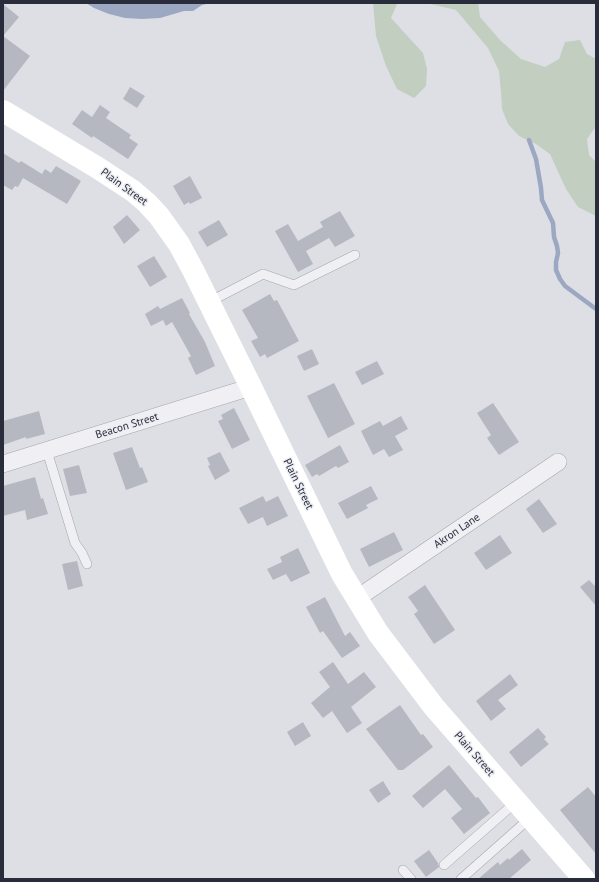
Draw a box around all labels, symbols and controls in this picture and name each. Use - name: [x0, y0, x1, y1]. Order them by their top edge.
- street label: Plain Street: [98, 166, 150, 208]
- street label: Beacon Street: [94, 410, 160, 442]
- street label: Plain Street: [280, 456, 316, 512]
- street label: Akron Lane: [431, 511, 483, 551]
- street label: Plain Street: [451, 729, 497, 779]

